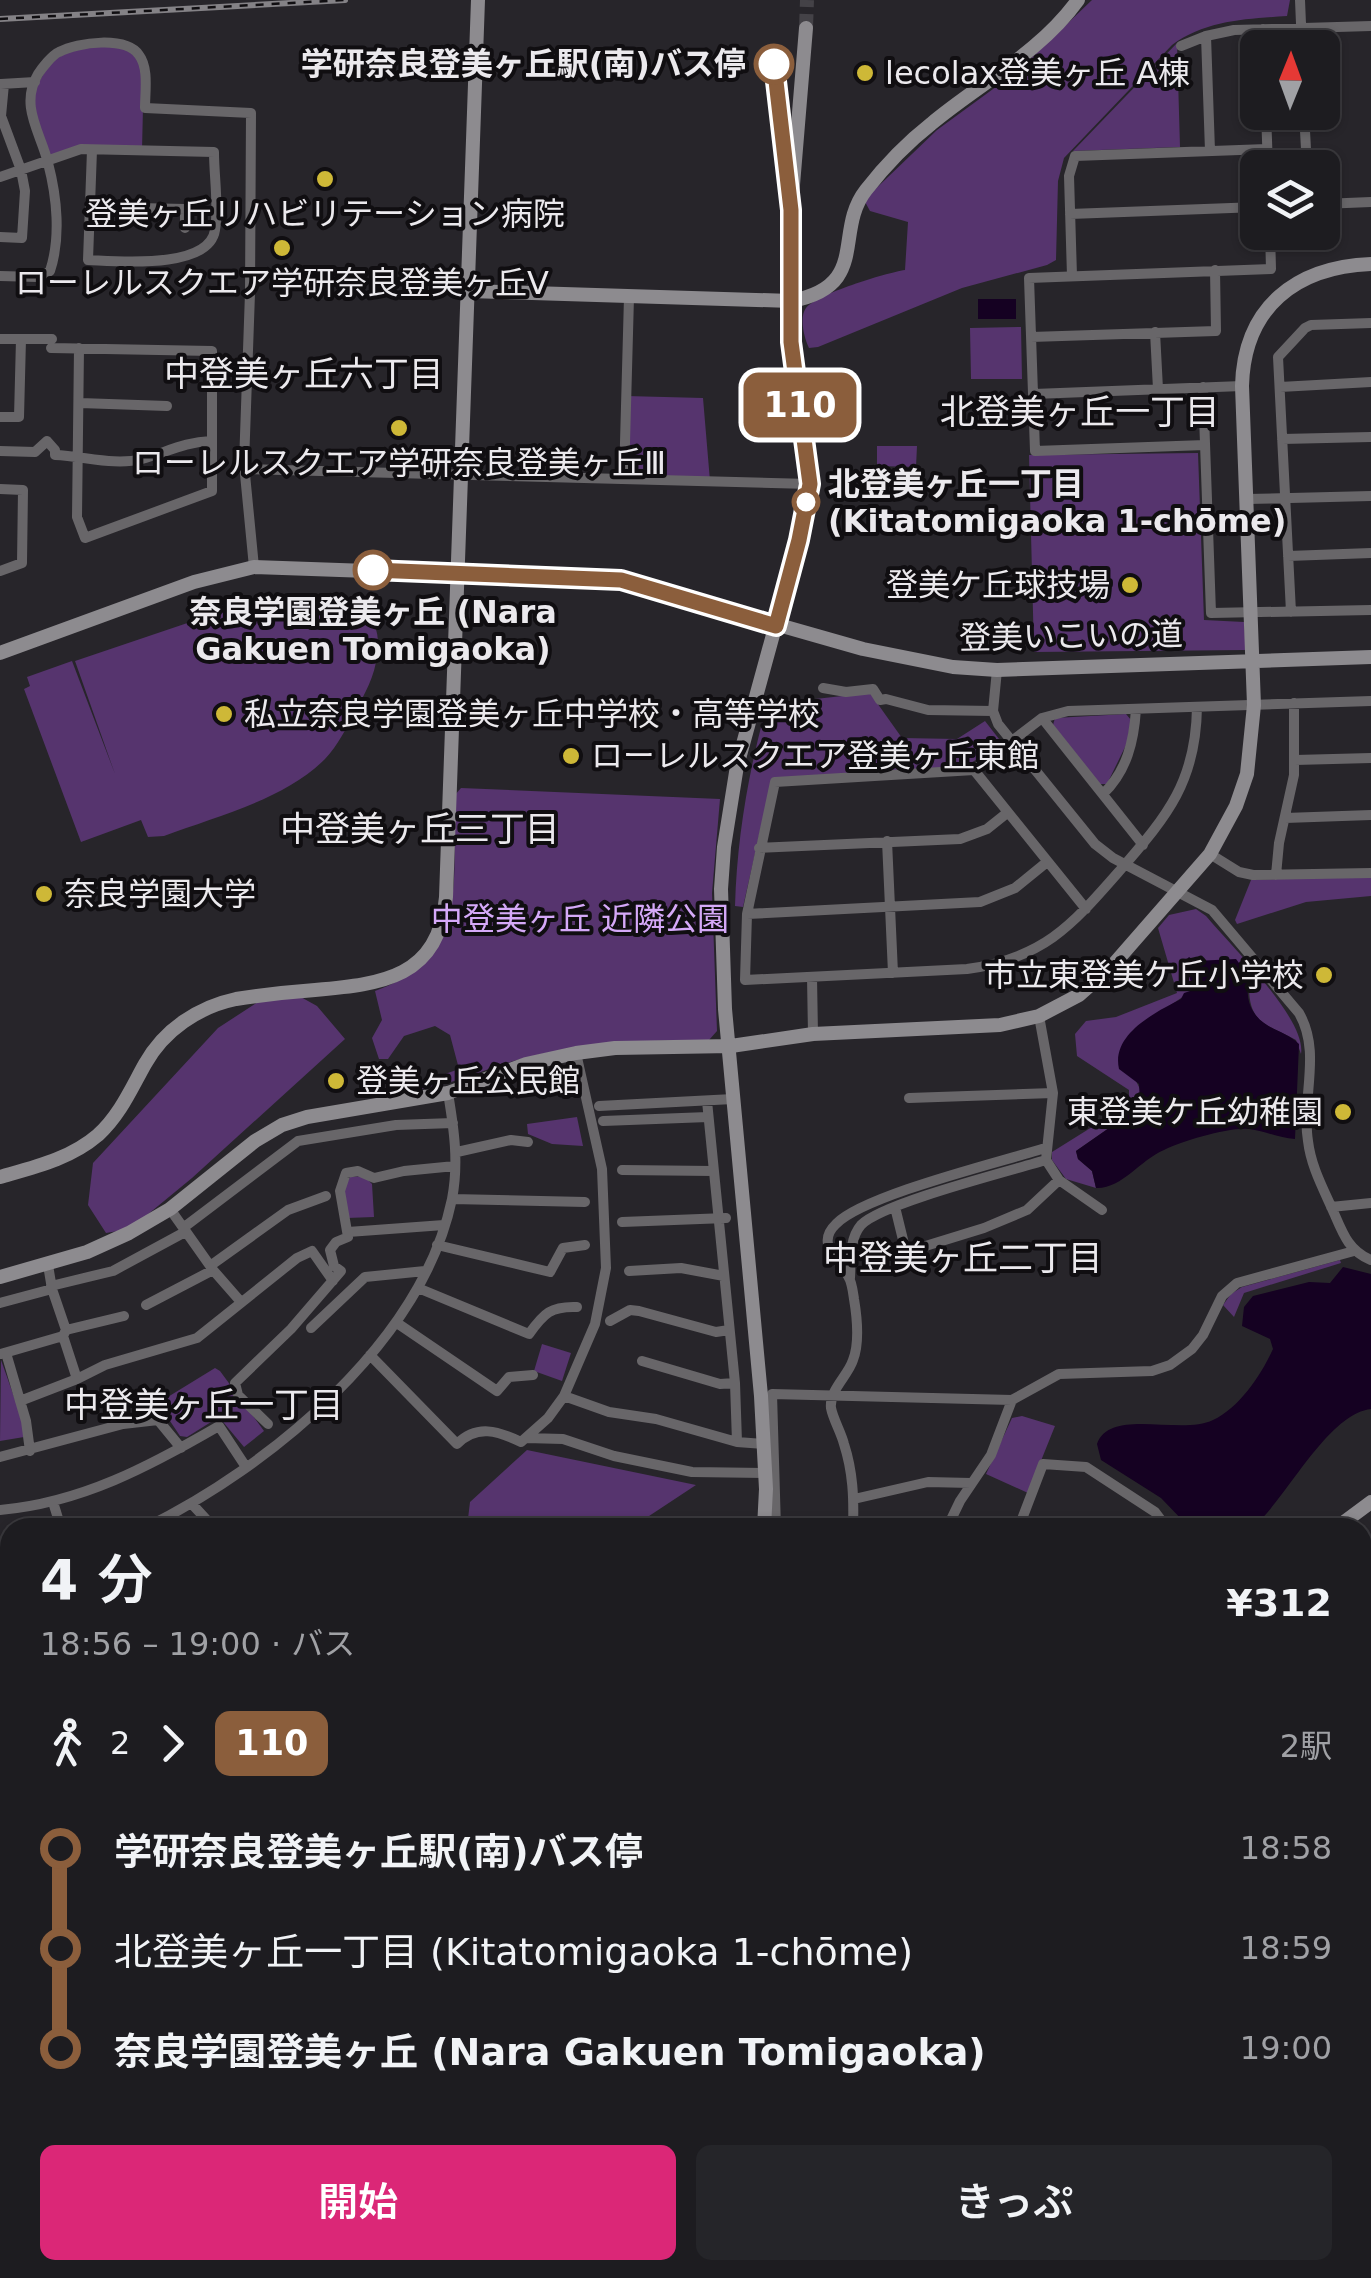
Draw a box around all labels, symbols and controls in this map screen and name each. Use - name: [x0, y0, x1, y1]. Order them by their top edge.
- north arrow: [1240, 30, 1340, 130]
- map controls: [1240, 30, 1340, 250]
- place label: 学研奈良登美ヶ丘駅(南)バス停: [301, 45, 746, 83]
- marker: 学研奈良登美ヶ丘駅(南)バス停: [755, 45, 793, 83]
- place label: lecolax登美ヶ丘 A棟: [885, 54, 1190, 92]
- marker: lecolax登美ヶ丘 A棟: [854, 62, 876, 84]
- button: layers: [1240, 150, 1340, 250]
- marker: 登美ヶ丘リハビリテーション病院: [314, 168, 336, 190]
- place label: 登美ヶ丘リハビリテーション病院: [85, 195, 565, 233]
- marker: ローレルスクエア学研奈良登美ヶ丘Ⅴ: [271, 237, 293, 259]
- place label: ローレルスクエア学研奈良登美ヶ丘Ⅴ: [15, 264, 549, 302]
- district label: 中登美ヶ丘六丁目: [164, 354, 444, 394]
- line badge: 110: [742, 372, 858, 438]
- text: 110: [763, 385, 837, 425]
- district label: 北登美ヶ丘一丁目: [940, 392, 1220, 432]
- marker: ローレルスクエア学研奈良登美ヶ丘Ⅲ: [388, 417, 410, 439]
- place label: ローレルスクエア学研奈良登美ヶ丘Ⅲ: [132, 444, 666, 482]
- place label: 北登美ヶ丘一丁目 (Kitatomigaoka 1-chōme): [828, 465, 1286, 540]
- marker: 北登美ヶ丘一丁目 (Kitatomigaoka 1-chōme): [793, 489, 819, 515]
- marker: 奈良学園登美ヶ丘 (Nara Gakuen Tomigaoka): [354, 551, 392, 589]
- place label: 登美ケ丘球技場: [886, 566, 1110, 604]
- marker: 登美ケ丘球技場: [1119, 574, 1141, 596]
- place label: 奈良学園登美ヶ丘 (Nara Gakuen Tomigaoka): [189, 593, 557, 668]
- street label: 登美いこいの道: [959, 615, 1183, 657]
- place label: 私立奈良学園登美ヶ丘中学校・高等学校: [244, 695, 820, 733]
- marker: 私立奈良学園登美ヶ丘中学校・高等学校: [213, 703, 235, 725]
- place label: ローレルスクエア登美ヶ丘東館: [591, 737, 1039, 775]
- marker: ローレルスクエア登美ヶ丘東館: [560, 745, 582, 767]
- district label: 中登美ヶ丘三丁目: [280, 809, 560, 849]
- place label: 奈良学園大学: [64, 875, 256, 913]
- marker: 奈良学園大学: [33, 883, 55, 905]
- park label: 中登美ヶ丘 近隣公園: [431, 900, 729, 938]
- place label: 市立東登美ケ丘小学校: [984, 956, 1304, 994]
- marker: 市立東登美ケ丘小学校: [1313, 964, 1335, 986]
- place label: 登美ヶ丘公民館: [356, 1062, 580, 1100]
- marker: 登美ヶ丘公民館: [325, 1070, 347, 1092]
- place label: 東登美ケ丘幼稚園: [1067, 1093, 1323, 1131]
- marker: 東登美ケ丘幼稚園: [1332, 1101, 1354, 1123]
- district label: 中登美ヶ丘二丁目: [823, 1238, 1103, 1278]
- district label: 中登美ヶ丘一丁目: [64, 1385, 344, 1425]
- text: 4 分: [40, 1548, 152, 1612]
- text: ¥312: [1226, 1581, 1332, 1625]
- text: 18:56 – 19:00 · バス: [40, 1625, 355, 1663]
- icon: walk: [40, 1716, 95, 1771]
- icon: forward: [145, 1716, 200, 1771]
- text: 110: [235, 1723, 308, 1763]
- text: 2: [110, 1724, 130, 1762]
- text: 2駅: [1280, 1727, 1332, 1765]
- text: 18:58: [1240, 1829, 1332, 1867]
- text: 学研奈良登美ヶ丘駅(南)バス停: [114, 1830, 643, 1874]
- text: 18:59: [1240, 1929, 1332, 1967]
- text: 北登美ヶ丘一丁目 (Kitatomigaoka 1-chōme): [114, 1930, 913, 1974]
- text: 19:00: [1240, 2029, 1332, 2067]
- text: 奈良学園登美ヶ丘 (Nara Gakuen Tomigaoka): [114, 2030, 986, 2074]
- button: 開始: [40, 2145, 676, 2260]
- button: きっぷ: [696, 2145, 1332, 2260]

